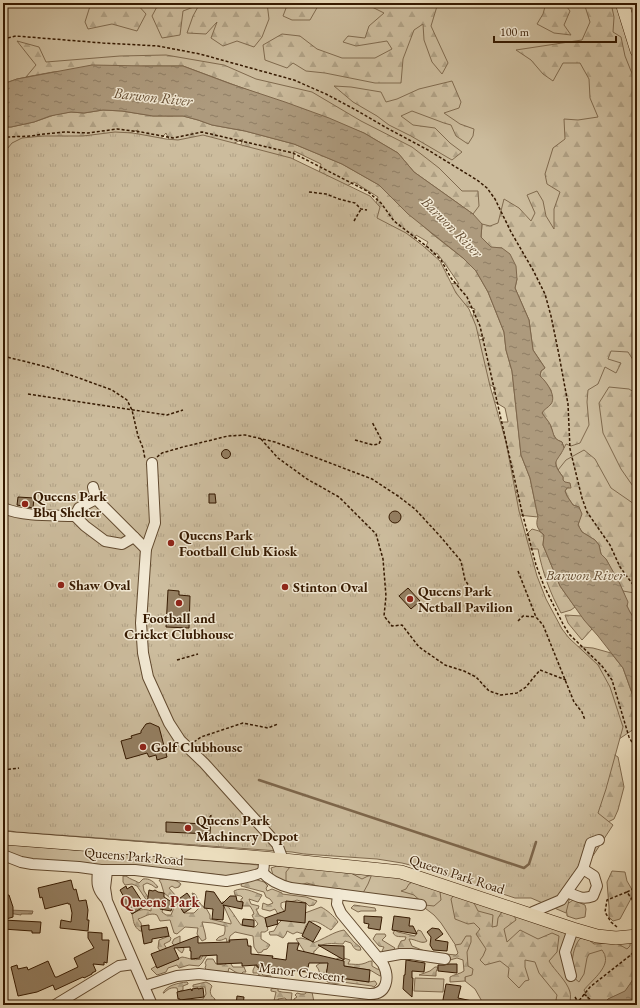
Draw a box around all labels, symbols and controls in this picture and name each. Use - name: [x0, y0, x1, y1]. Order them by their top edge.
- scale bar: [494, 18, 616, 44]
- text: 100 m: [500, 24, 530, 40]
- water label: Barwon River: [112, 83, 195, 110]
- water label: Barwon River: [417, 191, 488, 262]
- place label: Queens Park Bbq Shelter: [33, 487, 107, 521]
- marker: Queens Park Bbq Shelter: [20, 499, 30, 509]
- place label: Queens Park Football Club Kiosk: [179, 526, 298, 560]
- marker: Queens Park Football Club Kiosk: [166, 538, 176, 548]
- water label: Barwon River: [545, 565, 626, 584]
- place label: Shaw Oval: [69, 576, 131, 594]
- place label: Stinton Oval: [293, 578, 368, 596]
- marker: Shaw Oval: [56, 580, 66, 590]
- marker: Stinton Oval: [280, 582, 290, 592]
- place label: Queens Park Netball Pavilion: [418, 582, 513, 616]
- marker: Queens Park Netball Pavilion: [405, 594, 415, 604]
- marker: Football and Cricket Clubhouse: [174, 598, 184, 608]
- place label: Football and Cricket Clubhouse: [124, 609, 234, 643]
- place label: Golf Clubhouse: [151, 738, 243, 756]
- marker: Golf Clubhouse: [138, 742, 148, 752]
- place label: Queens Park Machinery Depot: [196, 811, 299, 845]
- marker: Queens Park Machinery Depot: [183, 823, 193, 833]
- street label: Queens Park Road: [84, 843, 185, 869]
- street label: Queens Park Road: [407, 850, 508, 898]
- district label: Queens Park: [120, 892, 200, 911]
- street label: Manor Crescent: [258, 958, 347, 986]

